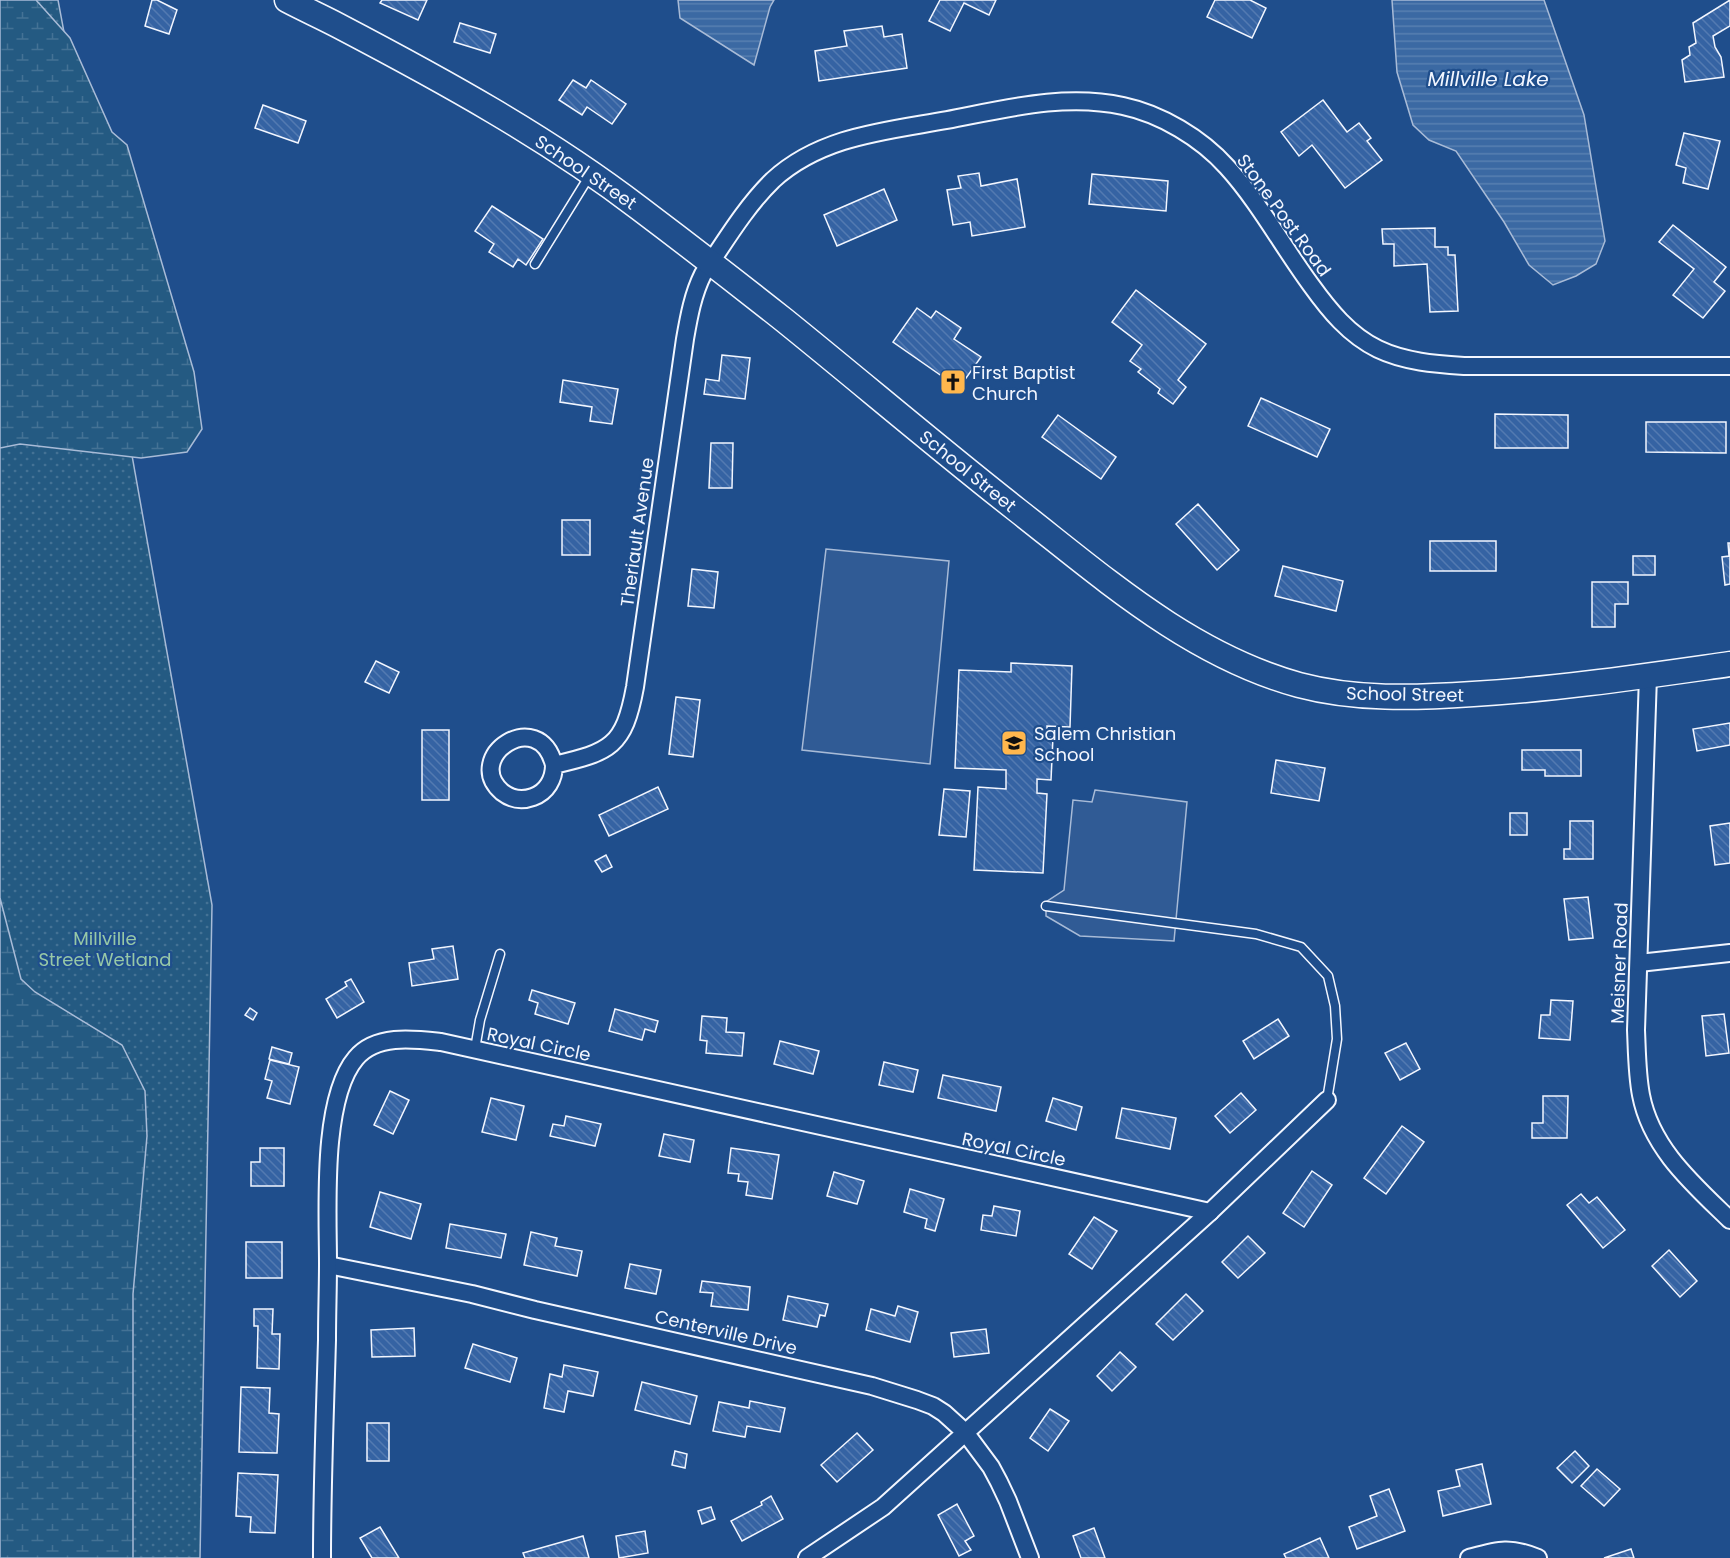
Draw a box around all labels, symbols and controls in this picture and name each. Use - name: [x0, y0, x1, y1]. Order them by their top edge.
- water label: Millville Lake: [1427, 65, 1549, 93]
- street label: School Street: [530, 129, 642, 215]
- street label: Stone Post Road: [1231, 149, 1337, 281]
- place label: First Baptist Church: [972, 360, 1075, 406]
- church icon: First Baptist Church: [938, 367, 968, 397]
- street label: School Street: [914, 424, 1022, 518]
- street label: Theriault Avenue: [614, 456, 660, 608]
- street label: School Street: [1346, 680, 1464, 708]
- place label: Salem Christian School: [1034, 721, 1176, 767]
- school or university icon: Salem Christian School: [999, 728, 1029, 758]
- street label: Meisner Road: [1604, 902, 1634, 1024]
- park label: Millville Street Wetland: [38, 926, 172, 972]
- street label: Royal Circle: [485, 1021, 593, 1067]
- street label: Royal Circle: [960, 1126, 1068, 1172]
- street label: Centerville Drive: [652, 1303, 800, 1361]

